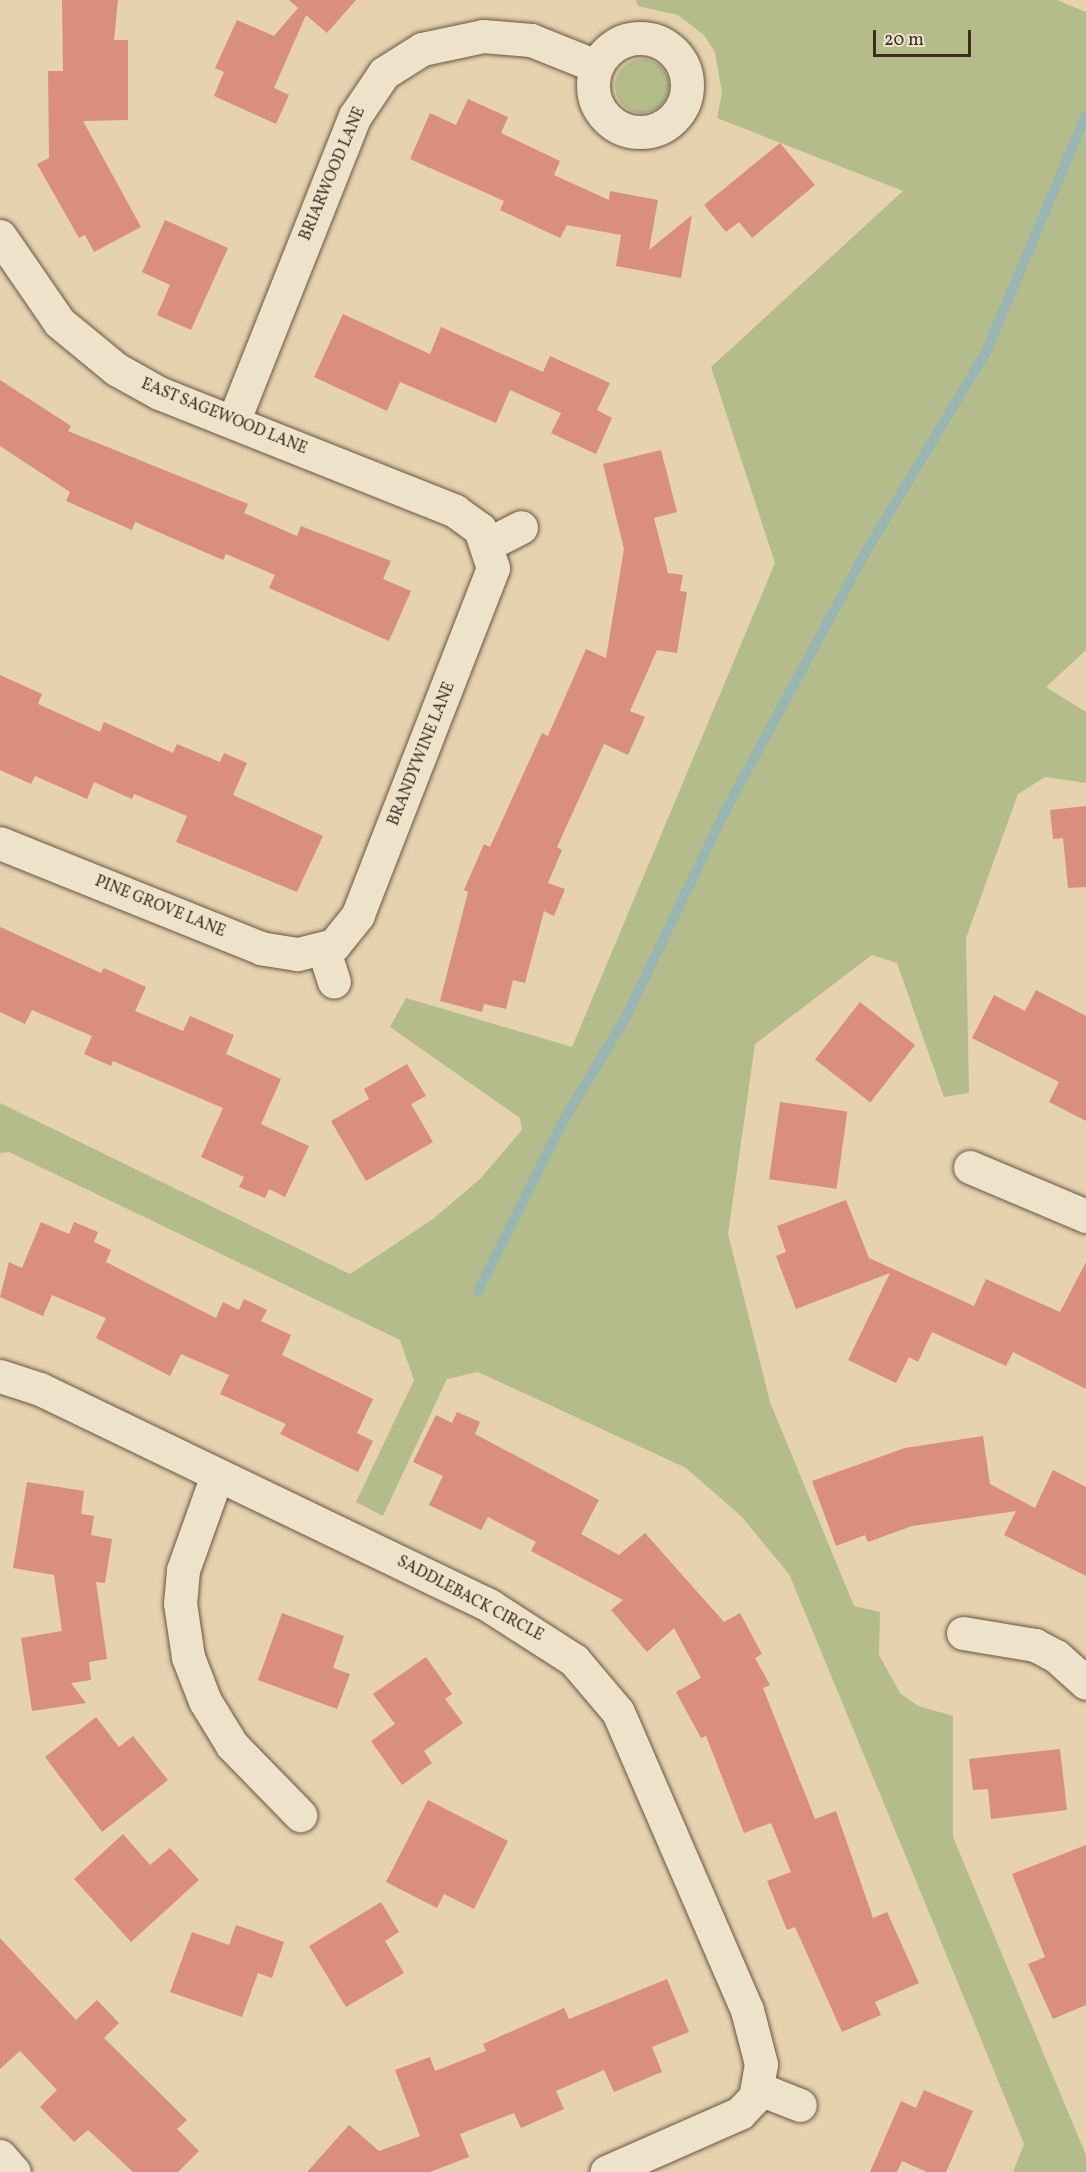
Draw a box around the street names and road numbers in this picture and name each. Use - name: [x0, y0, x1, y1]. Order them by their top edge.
- street label: BRIARWOOD LANE: [296, 104, 370, 244]
- street label: EAST SAGEWOOD LANE: [138, 375, 310, 459]
- street label: BRANDYWINE LANE: [384, 679, 460, 829]
- street label: PINE GROVE LANE: [92, 872, 228, 942]
- street label: SADDLEBACK CIRCLE: [394, 1552, 546, 1646]

